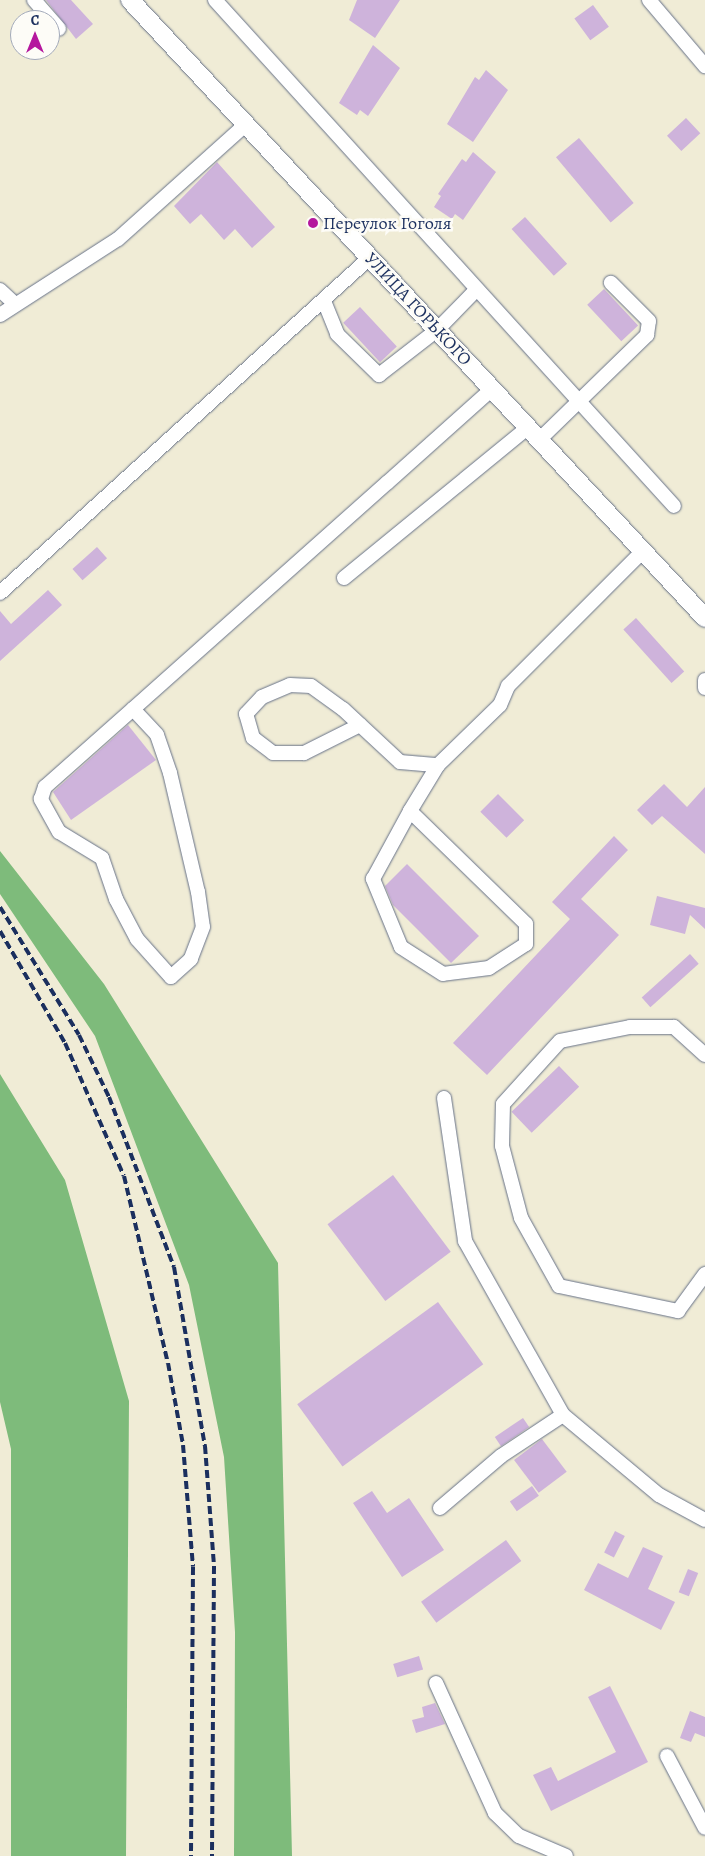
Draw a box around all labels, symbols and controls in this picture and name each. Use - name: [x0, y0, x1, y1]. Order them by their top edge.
- north arrow: [10, 10, 60, 60]
- text: С: [31, 11, 39, 30]
- place label: Переулок Гоголя: [323, 212, 451, 234]
- marker: Переулок Гоголя: [307, 217, 319, 229]
- street label: УЛИЦА ГОРЬКОГО: [360, 248, 476, 370]

